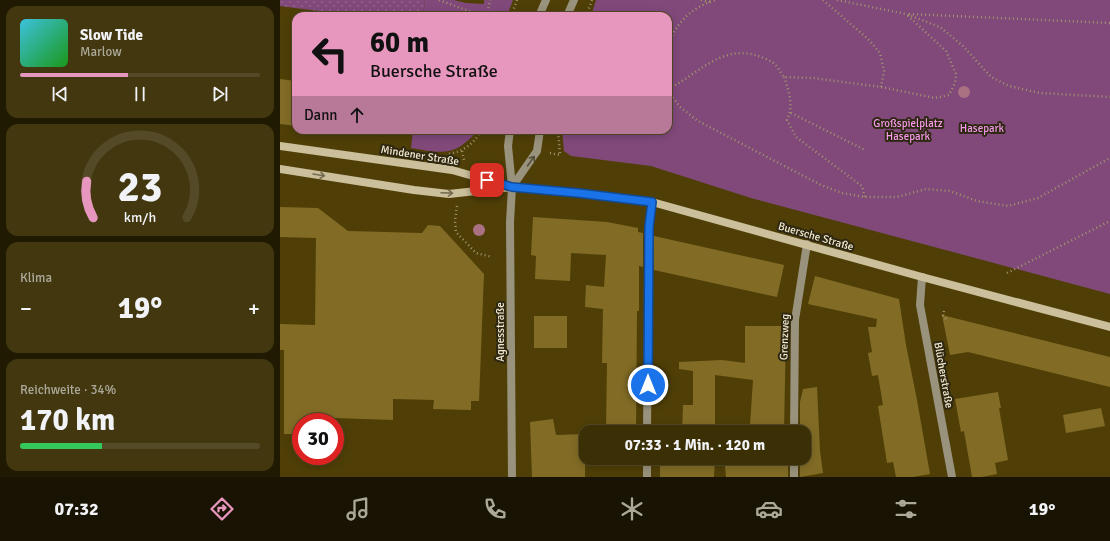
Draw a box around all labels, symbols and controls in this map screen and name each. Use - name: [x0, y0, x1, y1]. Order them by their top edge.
- text: Slow Tide: [80, 26, 143, 44]
- text: 60 m: [370, 26, 429, 60]
- icon: left: [304, 28, 356, 80]
- text: Marlow: [80, 44, 122, 60]
- text: Buersche Straße: [370, 60, 498, 82]
- icon: previous: [49, 83, 71, 105]
- icon: pause: [129, 83, 151, 105]
- icon: next: [209, 83, 231, 105]
- icon: ahead: [346, 104, 368, 126]
- text: Dann: [304, 106, 338, 124]
- park label: Großspielplatz Hasepark: [873, 117, 943, 143]
- park label: Hasepark: [960, 122, 1005, 135]
- street label: Mindener Straße: [380, 143, 460, 168]
- one-way arrow: [527, 155, 535, 166]
- text: 23: [118, 161, 162, 212]
- pin: [470, 163, 504, 197]
- icon: arrive: [476, 169, 498, 191]
- one-way arrow: [312, 171, 325, 179]
- one-way arrow: [440, 189, 453, 197]
- text: km/h: [124, 208, 156, 225]
- street label: Buersche Straße: [777, 219, 855, 253]
- text: Klima: [20, 270, 52, 286]
- text: 19°: [118, 290, 162, 327]
- text: −: [20, 295, 32, 322]
- text: +: [248, 295, 260, 322]
- street label: Agnesstraße: [494, 302, 507, 362]
- street label: Grenzweg: [777, 313, 792, 360]
- street label: Blücherstraße: [931, 341, 956, 409]
- position arrow: [627, 364, 669, 406]
- text: Reichweite · 34%: [20, 382, 116, 398]
- text: 170 km: [20, 402, 115, 439]
- speed limit sign: 30: [292, 413, 344, 465]
- text: 07:33 · 1 Min. · 120 m: [625, 436, 765, 454]
- icon: directions: [208, 495, 236, 523]
- icon: music: [344, 495, 372, 523]
- icon: phone: [481, 495, 509, 523]
- icon: climate: [618, 495, 646, 523]
- icon: car: [755, 495, 783, 523]
- icon: filters: [892, 495, 920, 523]
- text: 07:32: [54, 498, 99, 520]
- text: 19°: [1029, 498, 1056, 520]

